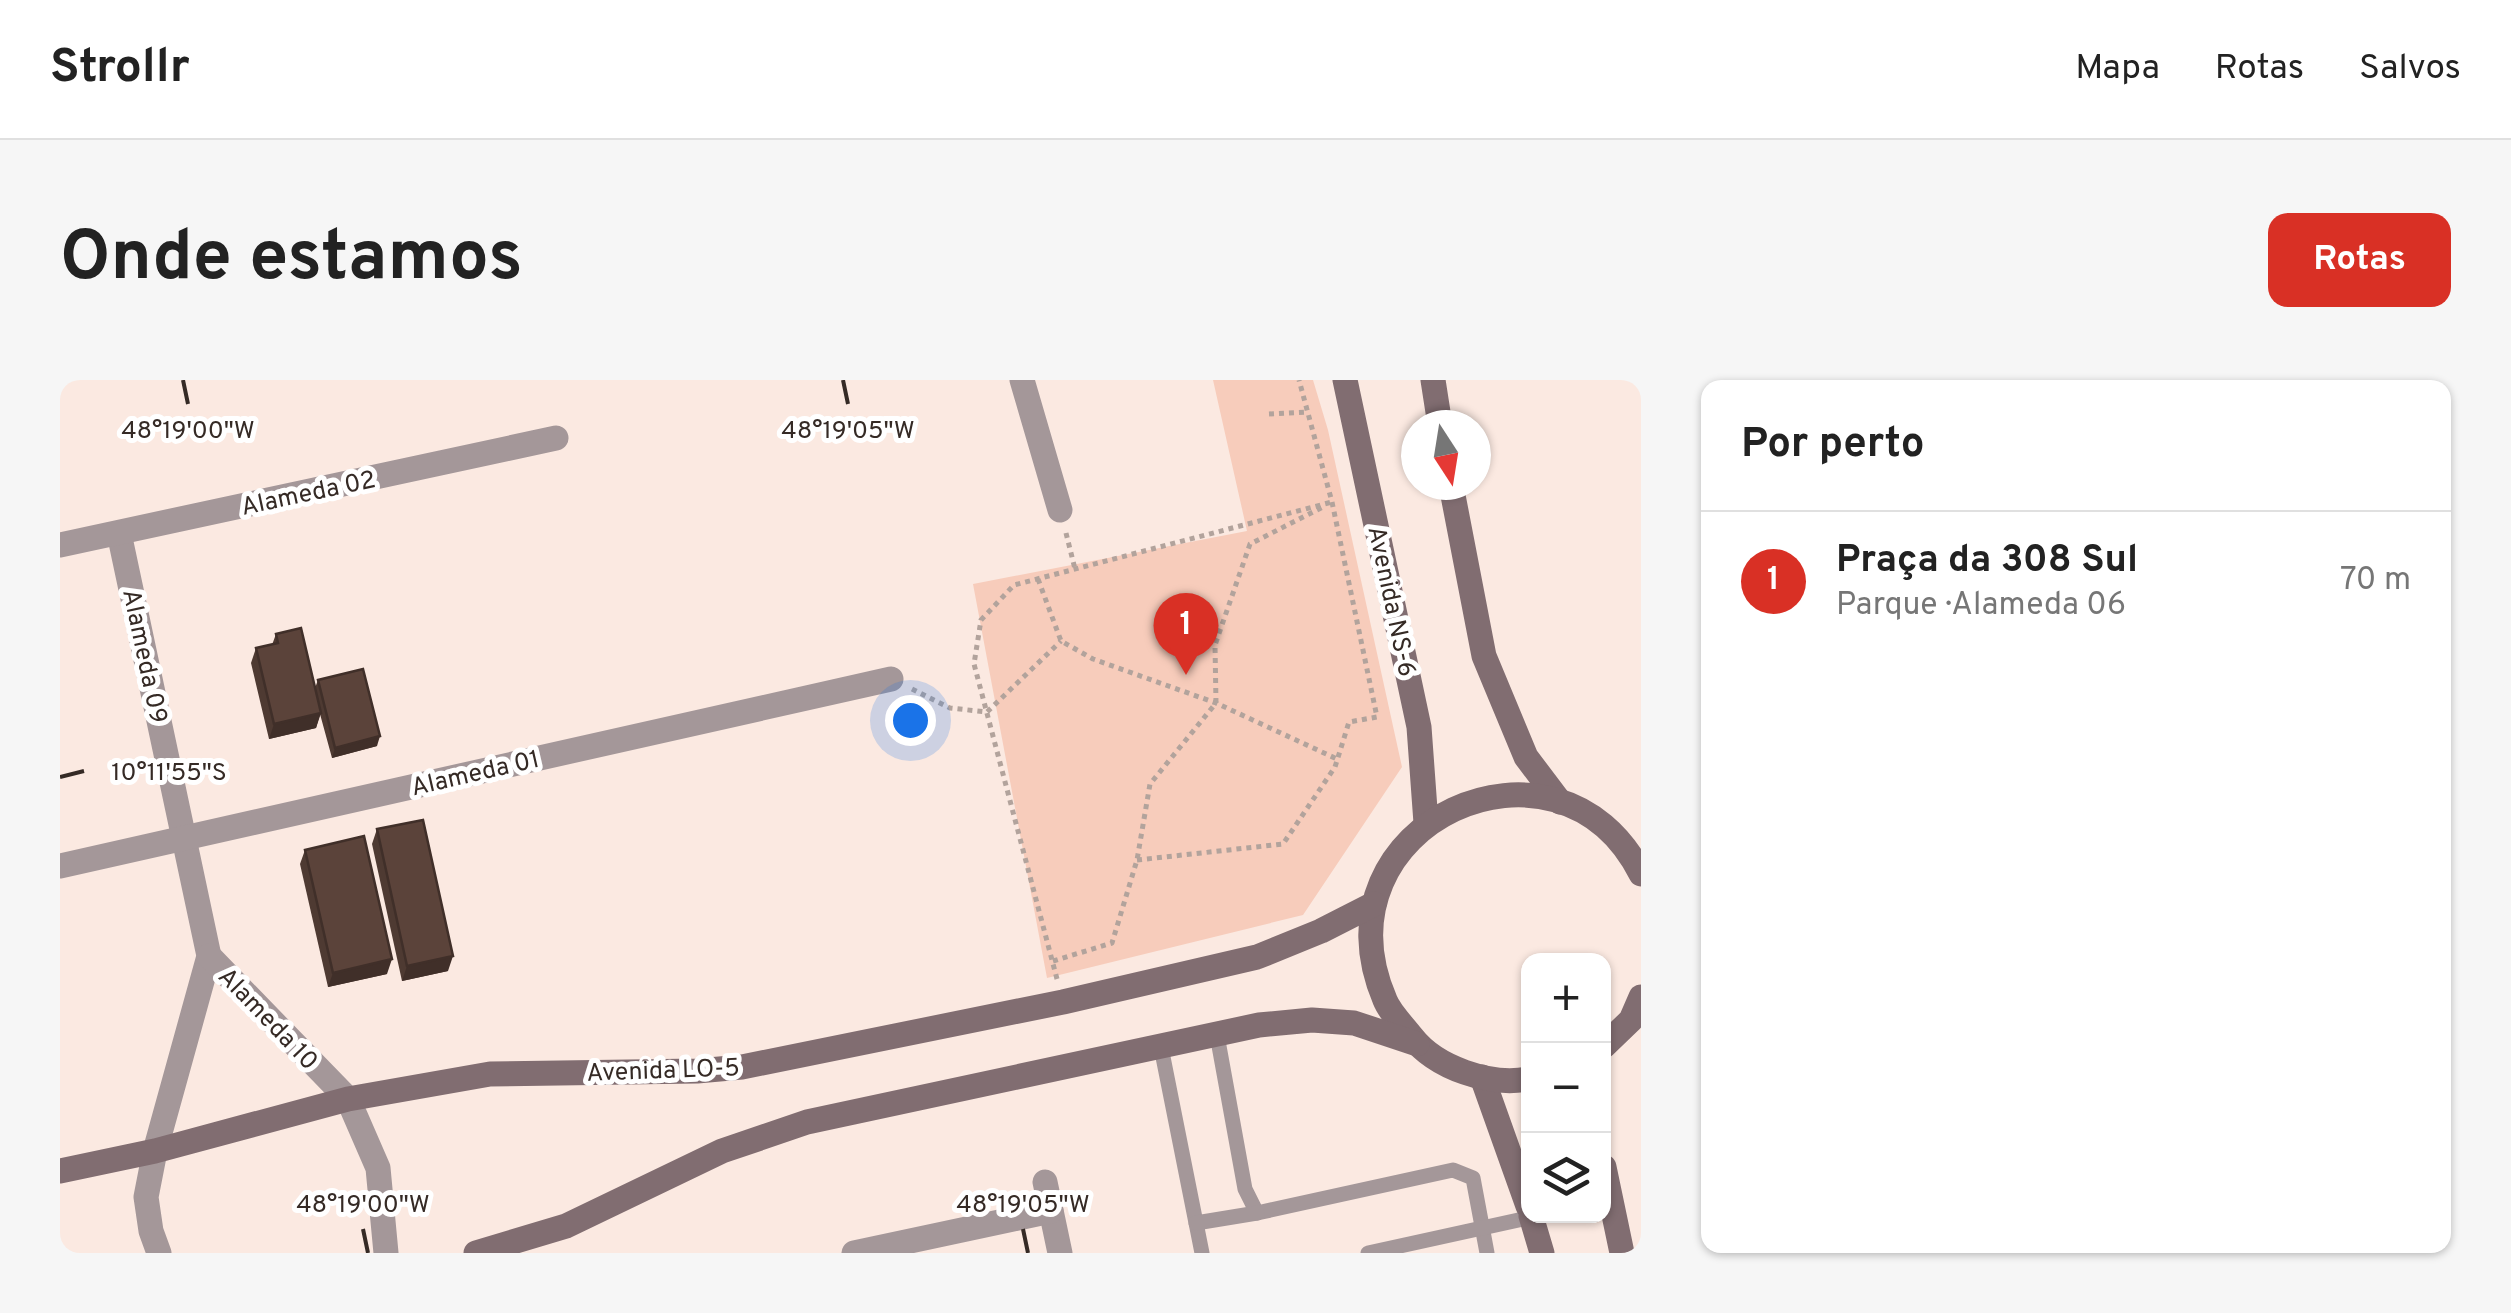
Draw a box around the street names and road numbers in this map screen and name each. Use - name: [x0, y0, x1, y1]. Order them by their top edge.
- street label: Alameda 02: [238, 465, 379, 525]
- street label: Avenida NS-6: [1358, 523, 1422, 680]
- street label: Alameda 09: [113, 587, 173, 727]
- street label: Alameda 01: [408, 745, 543, 805]
- street label: Alameda 10: [210, 962, 324, 1078]
- street label: Avenida LO-5: [586, 1053, 740, 1091]

